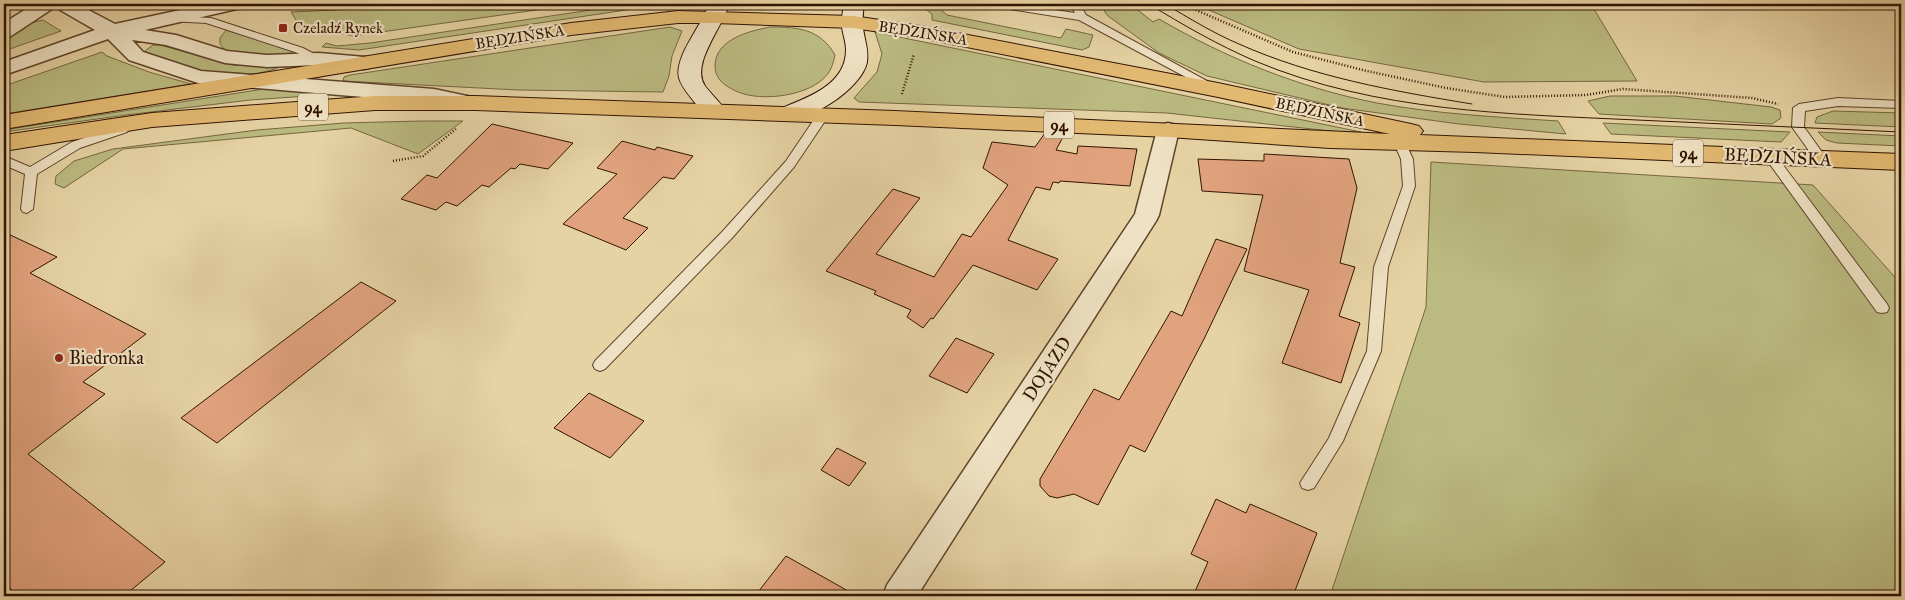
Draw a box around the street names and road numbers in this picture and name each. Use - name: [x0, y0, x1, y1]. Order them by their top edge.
- street label: BĘDZIŃSKA: [877, 16, 969, 49]
- street label: BĘDZIŃSKA: [474, 20, 566, 53]
- street label: BĘDZIŃSKA: [1274, 93, 1366, 130]
- road number: 94: [298, 94, 328, 120]
- road number: 94: [1044, 112, 1074, 138]
- road number: 94: [1673, 140, 1703, 167]
- street label: BĘDZIŃSKA: [1723, 141, 1833, 171]
- street label: DOJAZD: [1018, 333, 1077, 406]

